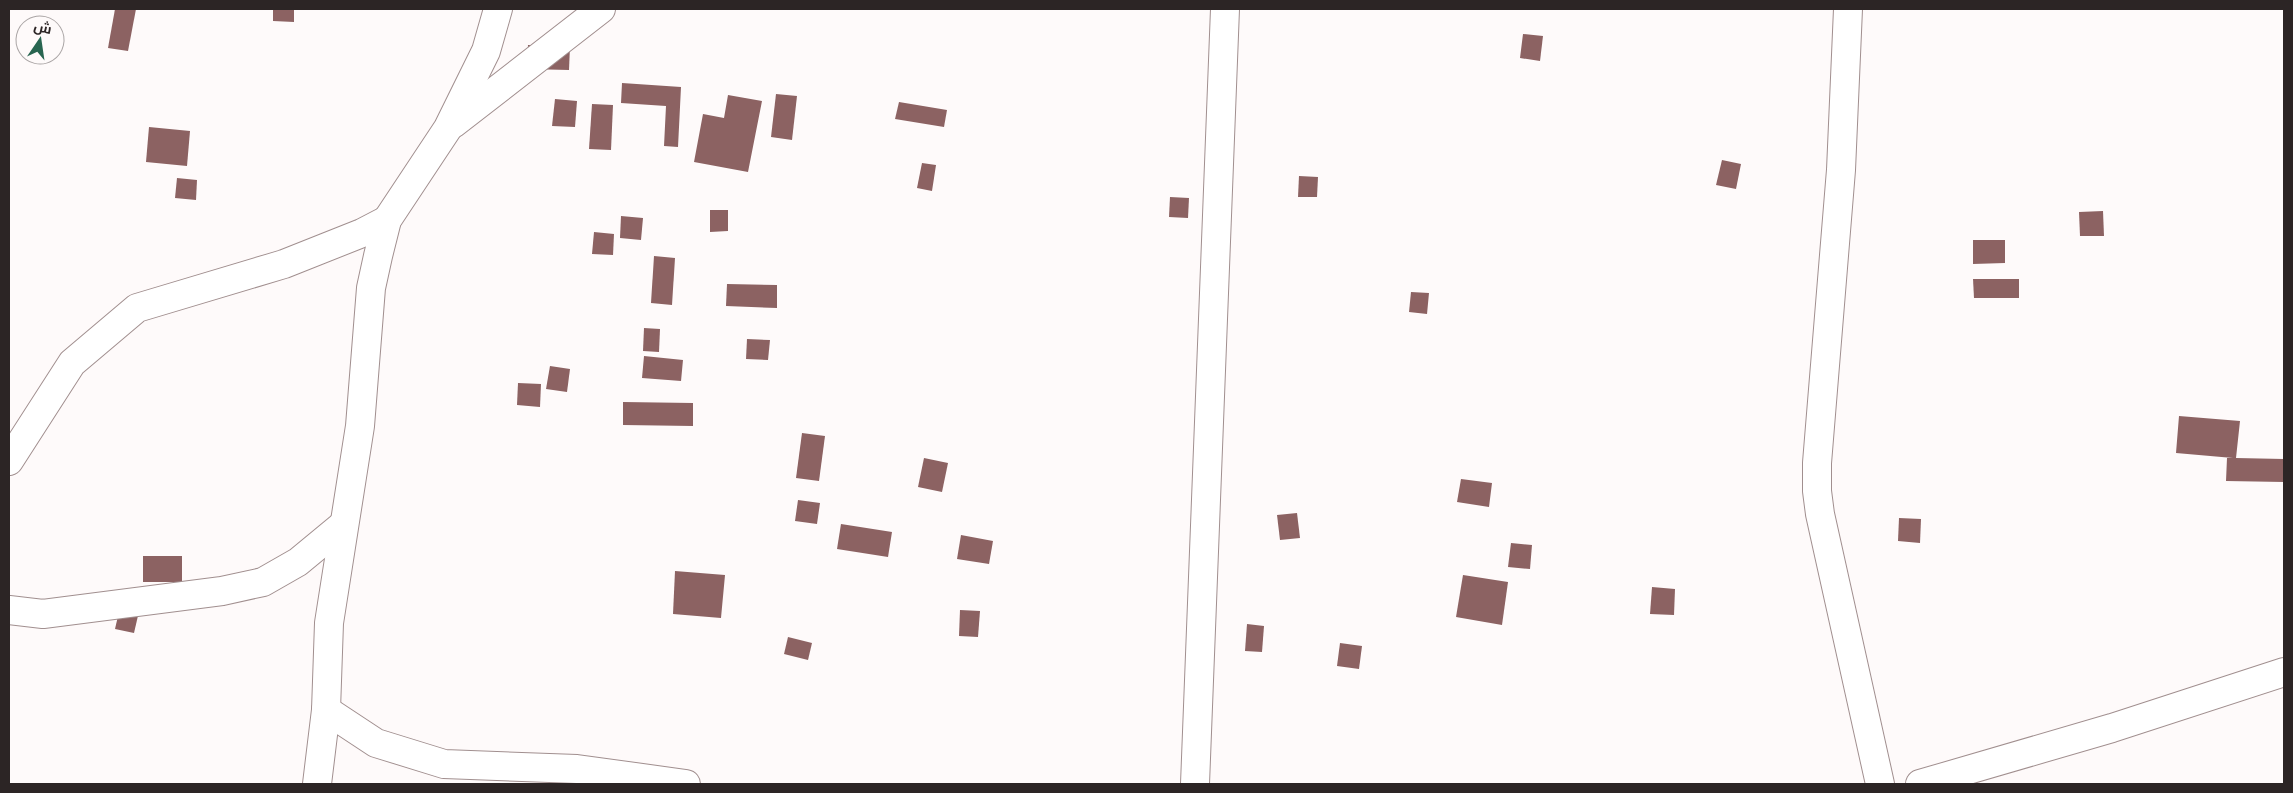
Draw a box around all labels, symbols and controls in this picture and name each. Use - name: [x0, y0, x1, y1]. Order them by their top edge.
- north arrow: [15, 15, 65, 65]
- text: ش: [32, 17, 54, 38]

